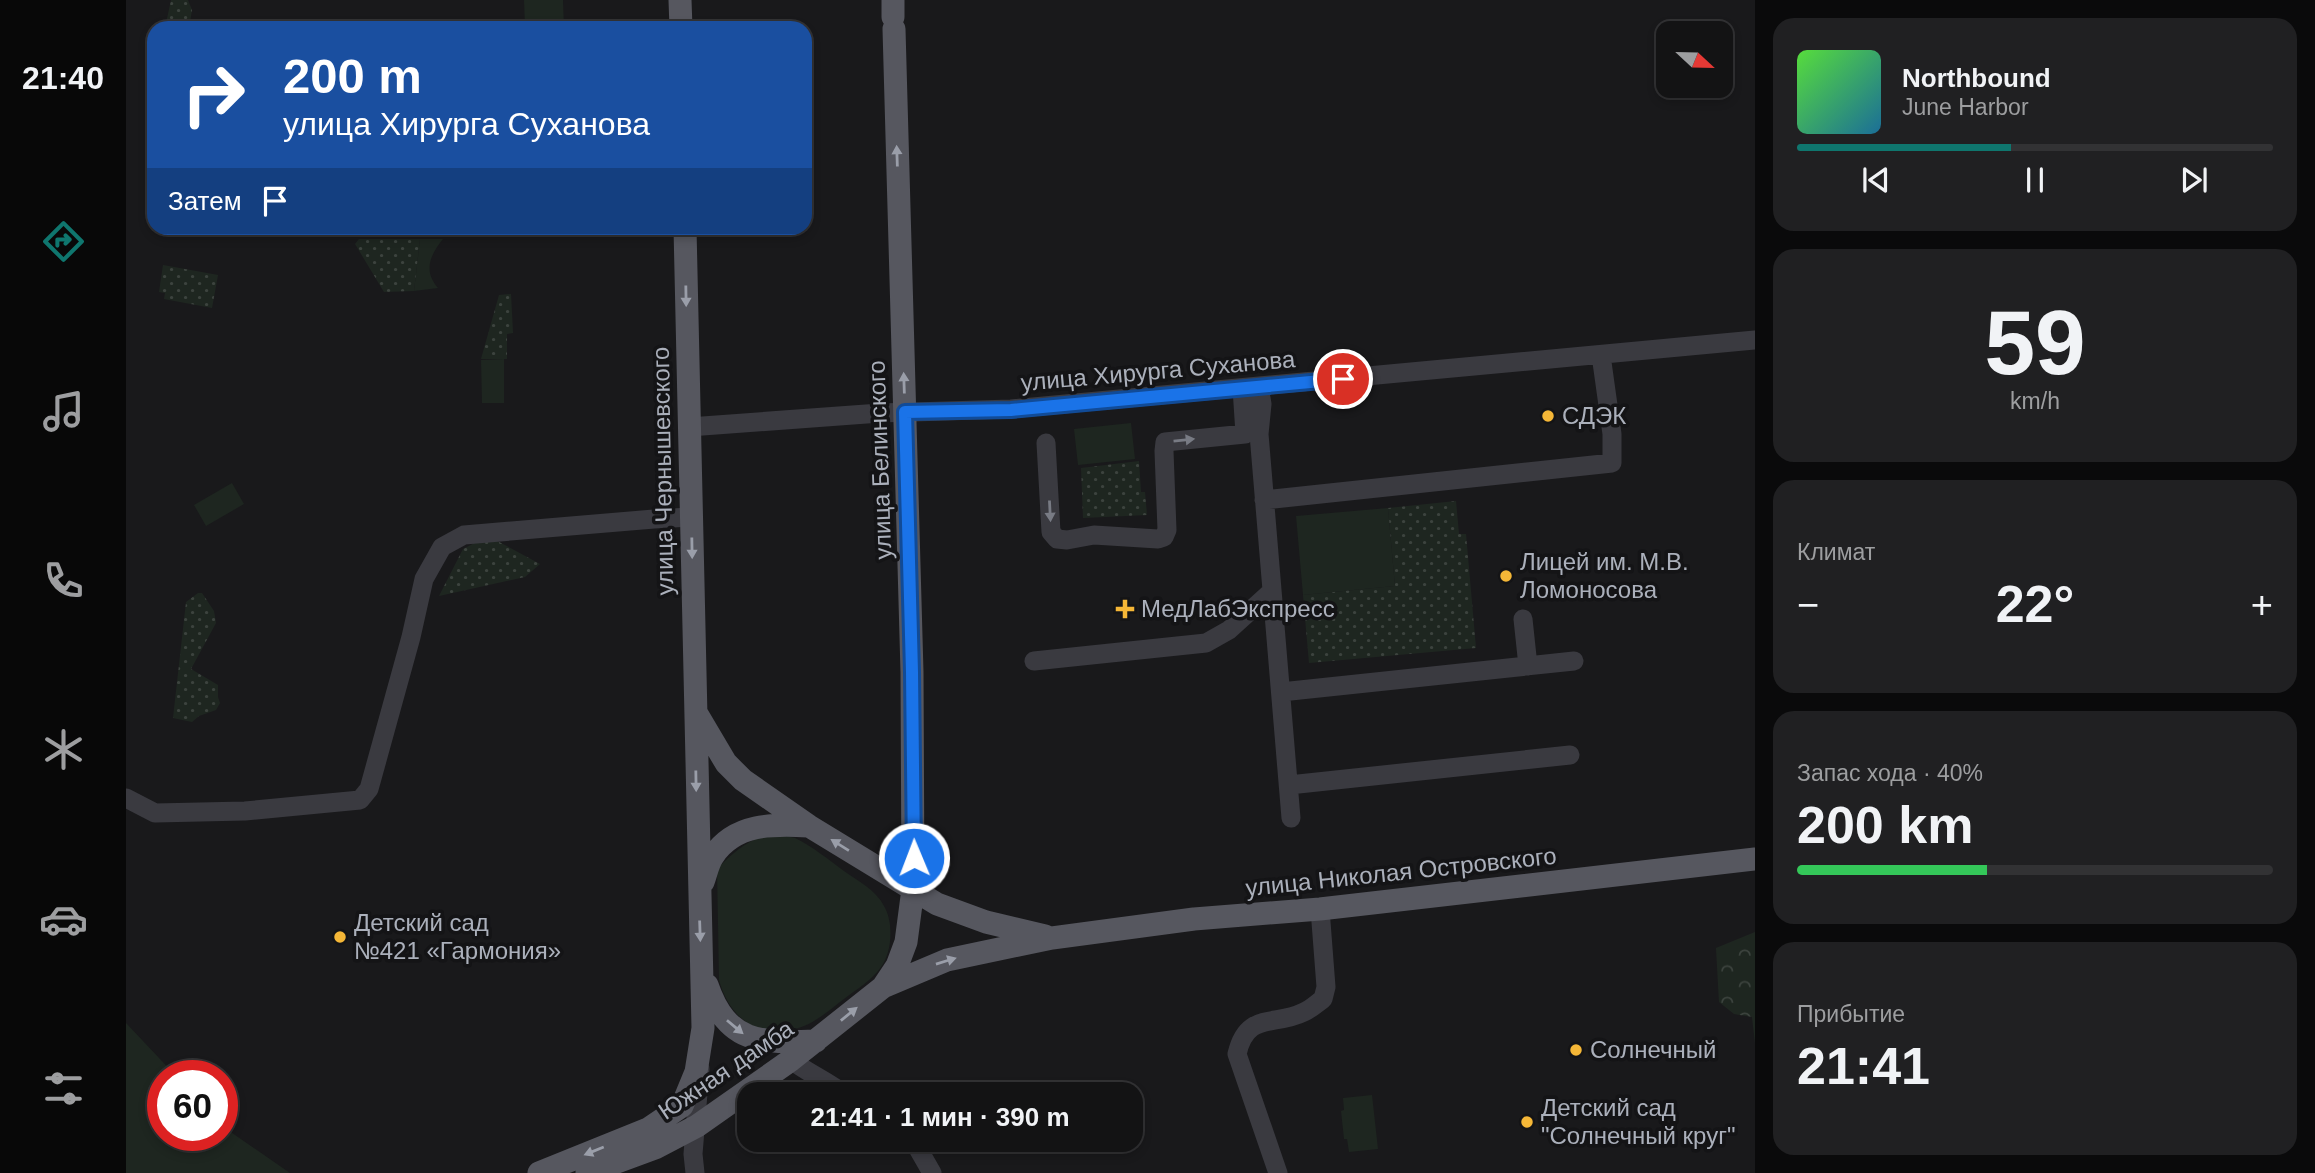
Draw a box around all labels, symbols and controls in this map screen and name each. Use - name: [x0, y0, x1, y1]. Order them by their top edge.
- north arrow: [1656, 21, 1732, 98]
- map controls: [1656, 21, 1733, 98]
- icon: right: [168, 49, 259, 140]
- text: 200 m: [283, 49, 422, 103]
- text: 21:40: [22, 60, 104, 96]
- text: Northbound: [1902, 63, 2051, 93]
- text: June Harbor: [1902, 94, 2029, 120]
- text: улица Хирурга Суханова: [283, 106, 650, 142]
- one-way arrow: [891, 145, 903, 167]
- icon: previous: [1857, 161, 1895, 199]
- icon: pause: [2016, 161, 2054, 199]
- icon: next: [2175, 161, 2213, 199]
- icon: arrive: [256, 182, 294, 220]
- text: Затем: [168, 186, 242, 216]
- icon: directions: [39, 217, 88, 266]
- one-way arrow: [680, 285, 692, 307]
- text: 59: [1984, 292, 2086, 393]
- street label: улица Хирурга Суханова: [1020, 345, 1297, 396]
- street label: улица Чернышевского: [647, 346, 678, 596]
- pin: [1313, 349, 1373, 409]
- street label: улица Белинского: [863, 360, 896, 560]
- icon: arrive: [1324, 360, 1362, 398]
- one-way arrow: [898, 372, 909, 394]
- icon: music: [39, 387, 88, 436]
- text: km/h: [2010, 388, 2060, 414]
- place label: СДЭК: [1562, 402, 1626, 429]
- marker: СДЭК: [1540, 408, 1556, 424]
- one-way arrow: [1173, 434, 1195, 445]
- one-way arrow: [1045, 500, 1056, 522]
- one-way arrow: [686, 537, 697, 559]
- text: Климат: [1797, 539, 1875, 565]
- place label: Лицей им. М.В. Ломоносова: [1520, 548, 1689, 603]
- icon: phone: [39, 556, 88, 605]
- marker: Лицей им. М.В. Ломоносова: [1498, 568, 1514, 584]
- text: 22°: [1996, 575, 2074, 633]
- text: −: [1797, 584, 1819, 626]
- text: +: [2251, 584, 2273, 626]
- place label: МедЛабЭкспресс: [1141, 595, 1335, 622]
- marker: МедЛабЭкспресс: [1115, 599, 1135, 619]
- icon: climate: [39, 725, 88, 774]
- text: Запас хода · 40%: [1797, 760, 1983, 786]
- one-way arrow: [690, 770, 702, 792]
- text: 200 km: [1797, 796, 1973, 854]
- position arrow: [877, 821, 951, 895]
- one-way arrow: [830, 839, 849, 852]
- street label: улица Николая Островского: [1244, 842, 1558, 901]
- icon: car: [39, 895, 88, 944]
- place label: Детский сад №421 «Гармония»: [354, 909, 561, 964]
- one-way arrow: [695, 920, 706, 942]
- marker: Детский сад №421 «Гармония»: [332, 929, 348, 945]
- one-way arrow: [935, 956, 956, 966]
- text: Прибытие: [1797, 1001, 1905, 1027]
- one-way arrow: [841, 1007, 858, 1022]
- street label: Южная дамба: [653, 1014, 799, 1125]
- one-way arrow: [726, 1019, 744, 1035]
- place label: Солнечный: [1590, 1036, 1716, 1063]
- text: 21:41: [1797, 1037, 1930, 1095]
- marker: Солнечный: [1568, 1042, 1584, 1058]
- speed limit sign: 60: [147, 1060, 238, 1151]
- icon: filters: [39, 1064, 88, 1113]
- place label: Детский сад "Солнечный круг": [1541, 1094, 1735, 1149]
- text: 21:41 · 1 мин · 390 m: [810, 1102, 1070, 1132]
- marker: Детский сад "Солнечный круг": [1519, 1114, 1535, 1130]
- one-way arrow: [583, 1146, 604, 1157]

